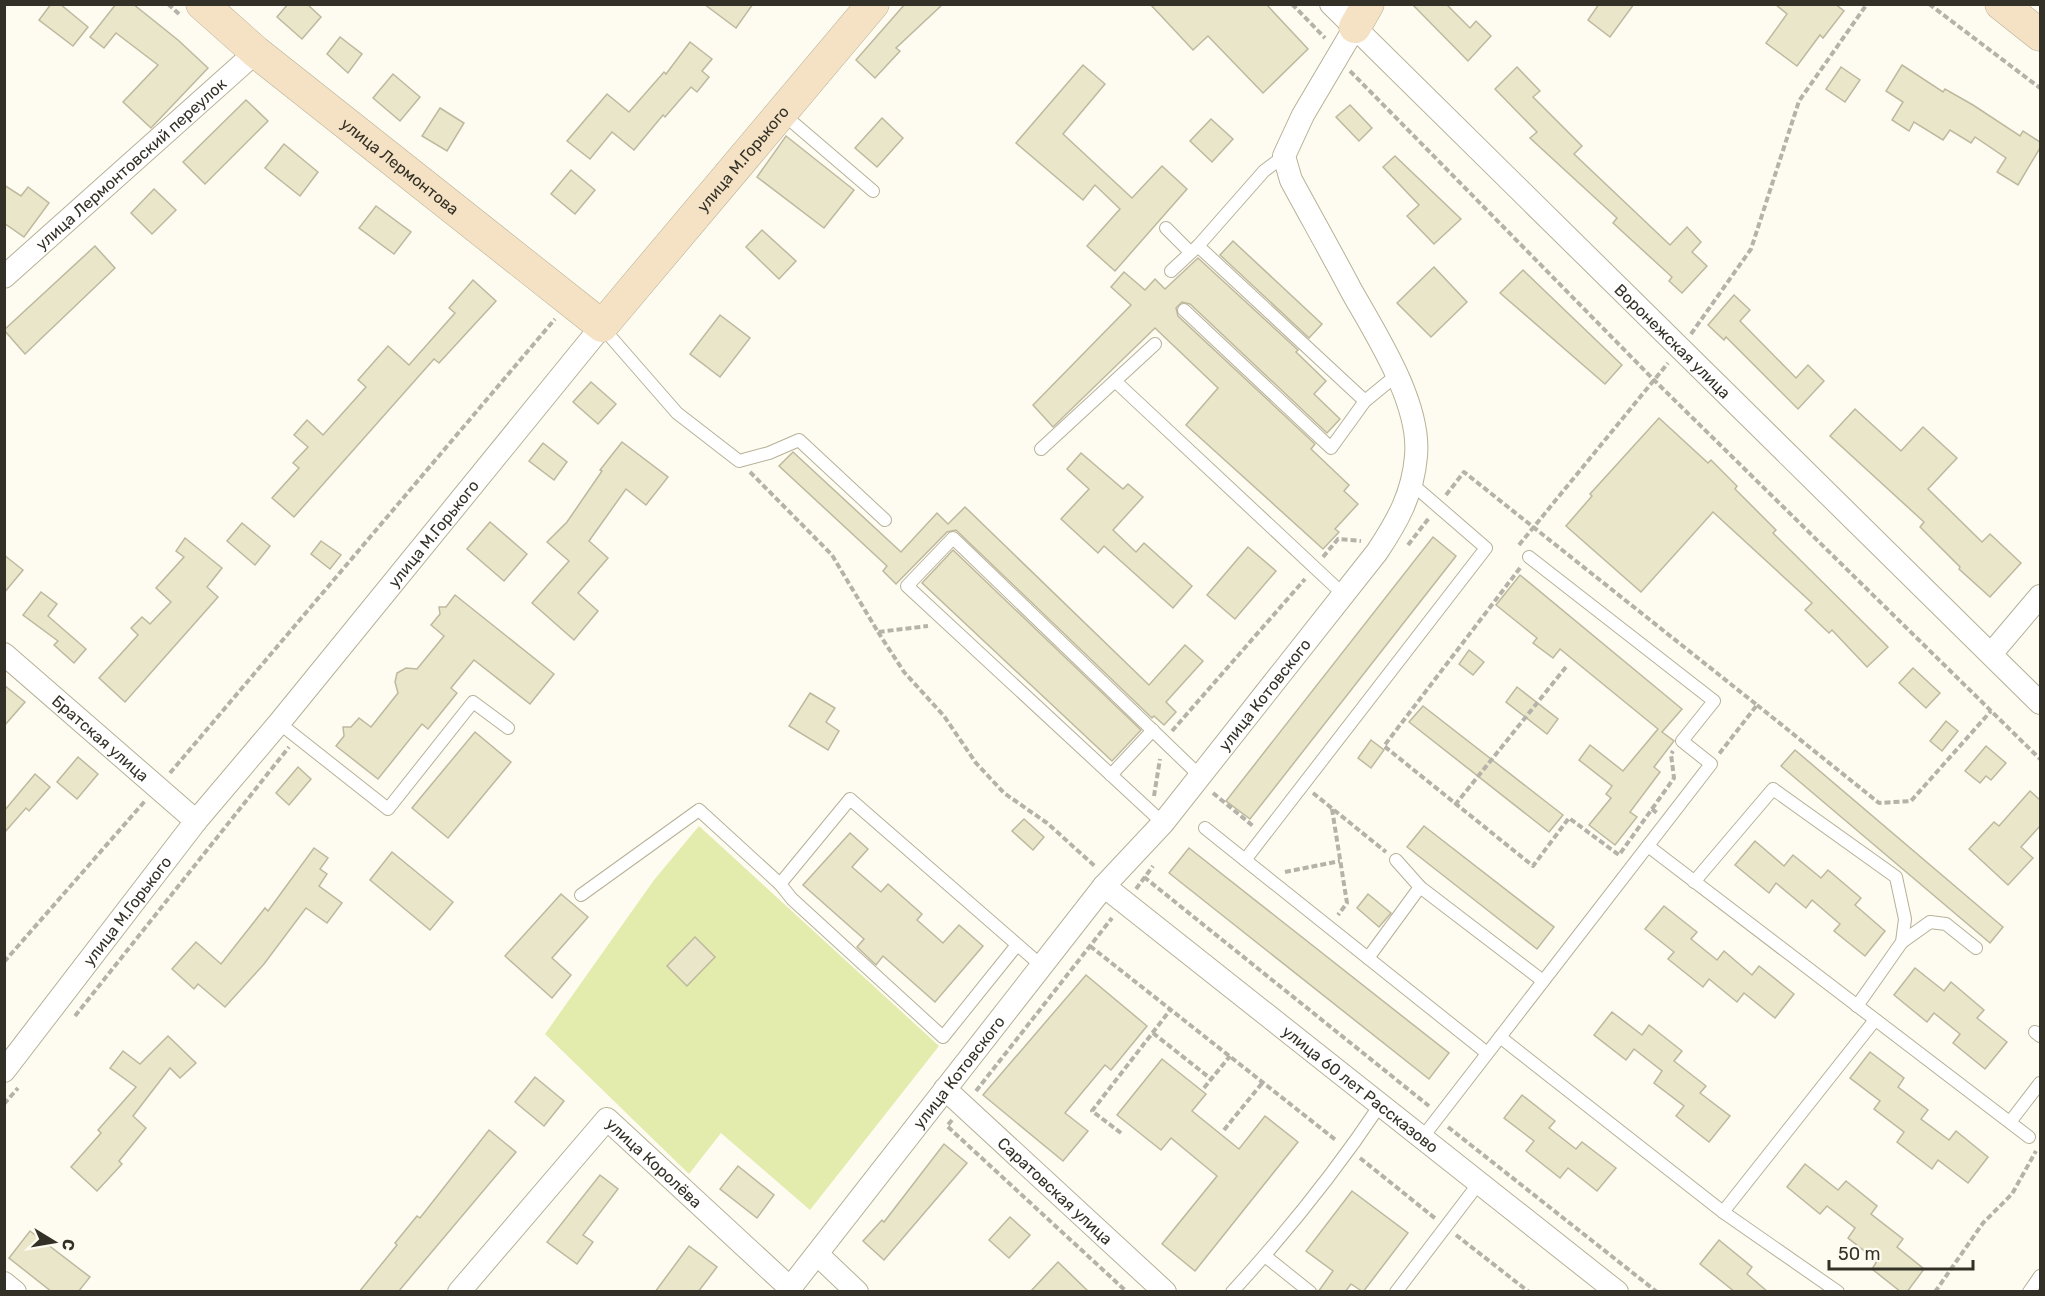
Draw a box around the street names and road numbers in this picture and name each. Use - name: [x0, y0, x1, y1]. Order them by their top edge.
- street label: улица Лермонтовский переулок: [32, 74, 231, 254]
- street label: улица М.Горького: [693, 102, 793, 216]
- street label: улица Лермонтова: [337, 114, 462, 219]
- street label: Воронежская улица: [1611, 280, 1734, 403]
- street label: улица М.Горького: [384, 476, 483, 591]
- street label: улица Котовского: [1215, 635, 1315, 755]
- street label: Братская улица: [48, 691, 152, 786]
- street label: улица М.Горького: [79, 853, 175, 970]
- street label: улица Котовского: [909, 1012, 1009, 1132]
- street label: улица 60 лет Рассказово: [1278, 1022, 1442, 1157]
- street label: улица Королёва: [602, 1114, 706, 1212]
- street label: Саратовская улица: [994, 1134, 1116, 1249]

